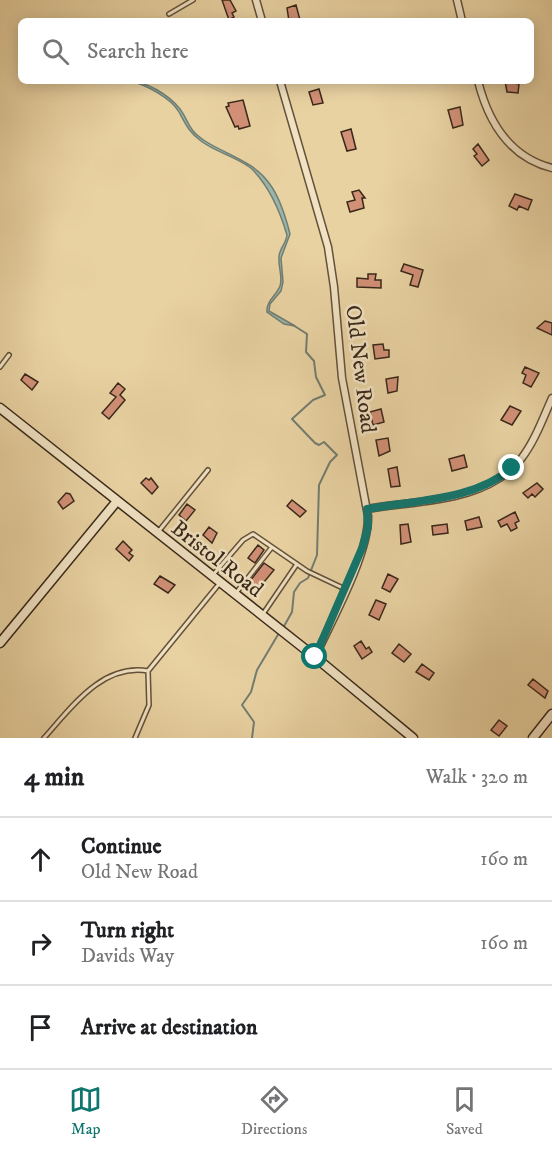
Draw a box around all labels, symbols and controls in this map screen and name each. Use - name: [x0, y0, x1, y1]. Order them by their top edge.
- search box: [18, 18, 534, 84]
- icon: search: [39, 35, 72, 68]
- text: Search here: [87, 38, 189, 65]
- street label: Old New Road: [339, 304, 382, 435]
- route end: [498, 454, 524, 480]
- street label: Bristol Road: [166, 515, 269, 604]
- route start: [301, 643, 327, 669]
- text: 4 min: [24, 761, 84, 794]
- text: Walk · 320 m: [426, 765, 528, 790]
- text: Continue: [81, 833, 162, 860]
- icon: ahead: [24, 843, 57, 876]
- text: 160 m: [480, 847, 528, 872]
- text: Old New Road: [81, 860, 198, 885]
- text: Turn right: [81, 917, 174, 944]
- icon: right: [24, 927, 57, 960]
- text: 160 m: [480, 931, 528, 956]
- text: Davids Way: [81, 944, 174, 969]
- icon: arrive: [24, 1011, 57, 1044]
- text: Arrive at destination: [81, 1014, 258, 1041]
- tab: Map: [69, 1083, 102, 1139]
- tab: Directions: [241, 1083, 307, 1139]
- tab: Saved: [446, 1083, 483, 1139]

